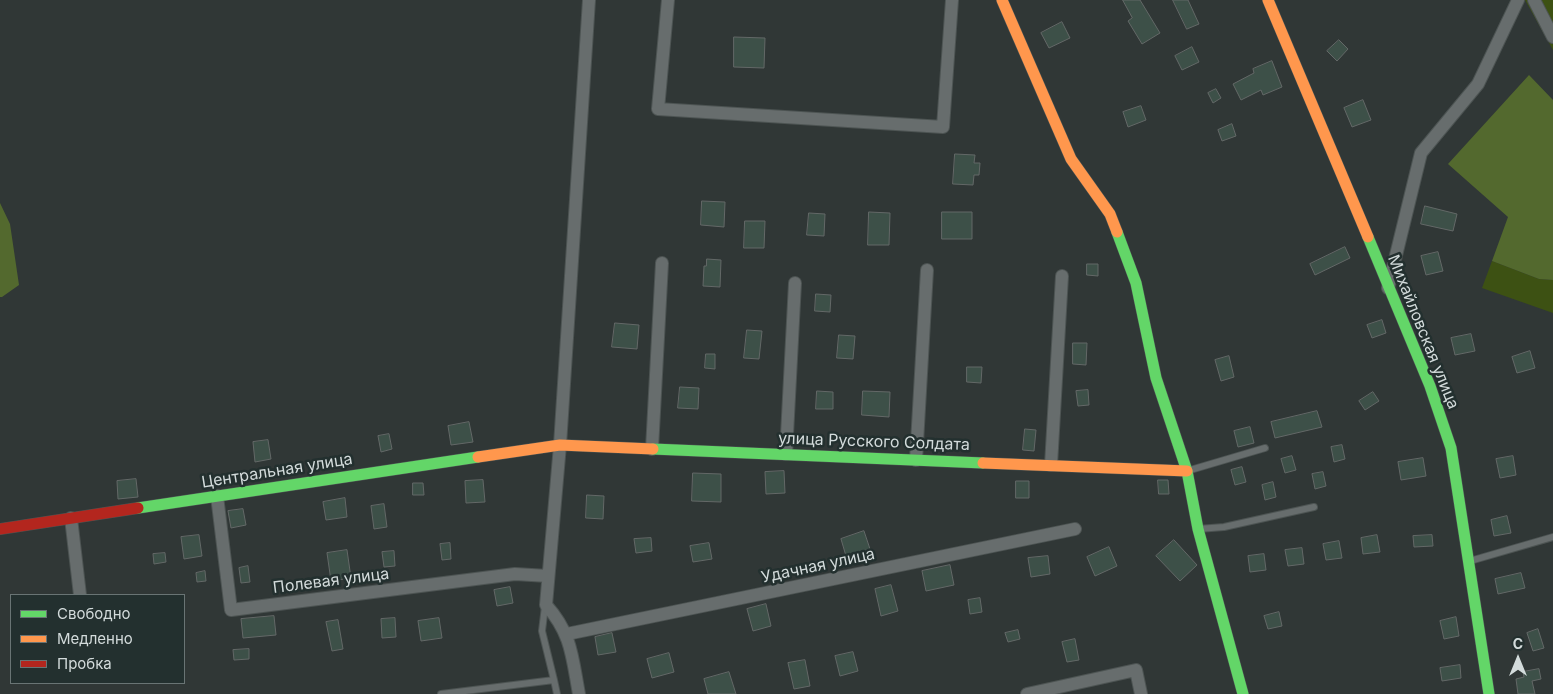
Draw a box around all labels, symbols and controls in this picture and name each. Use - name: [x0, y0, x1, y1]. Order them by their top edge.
- street label: Михайловская улица: [1383, 252, 1463, 412]
- street label: улица Русского Солдата: [778, 429, 970, 455]
- street label: Центральная улица: [200, 450, 354, 492]
- street label: Удачная улица: [759, 545, 877, 587]
- street label: Полевая улица: [272, 564, 390, 598]
- legend: [10, 594, 185, 684]
- text: Свободно: [57, 604, 131, 623]
- text: Медленно: [57, 629, 133, 648]
- north arrow: [1493, 634, 1543, 684]
- text: С: [1513, 635, 1523, 652]
- text: Пробка: [57, 654, 112, 673]

